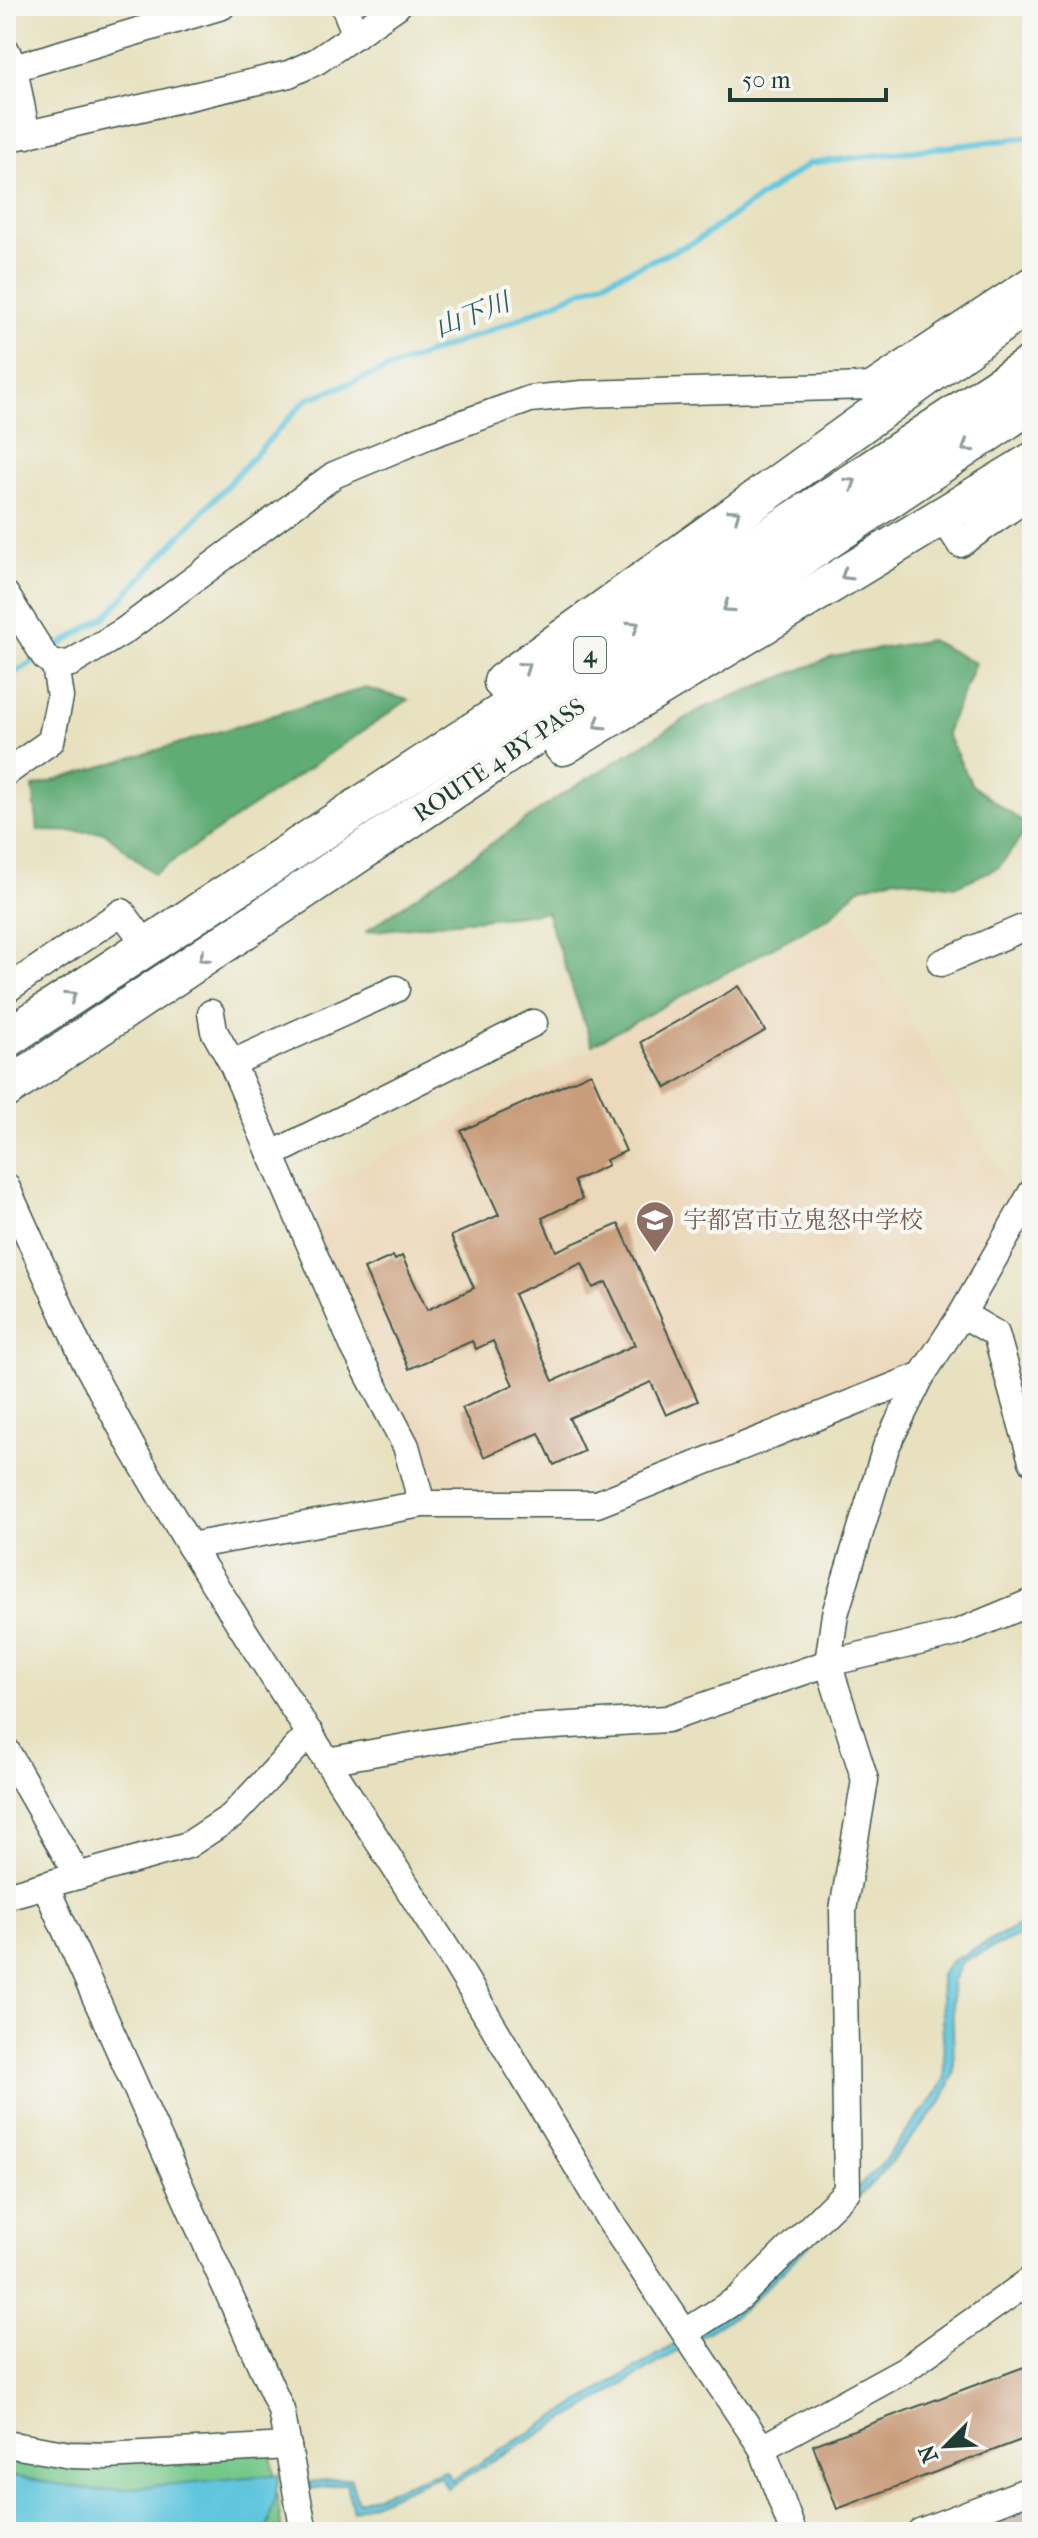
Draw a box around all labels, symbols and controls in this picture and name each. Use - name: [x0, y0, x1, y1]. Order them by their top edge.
- scale bar: [730, 52, 886, 102]
- text: 50 m: [742, 66, 791, 94]
- water label: 山下川: [430, 285, 517, 343]
- one-way arrow: [962, 437, 976, 452]
- one-way arrow: [842, 477, 857, 492]
- one-way arrow: [727, 509, 741, 524]
- one-way arrow: [840, 565, 855, 581]
- one-way arrow: [722, 597, 737, 612]
- one-way arrow: [625, 620, 639, 635]
- road number: 4: [574, 637, 606, 673]
- one-way arrow: [516, 662, 530, 676]
- street label: ROUTE 4 BY-PASS: [408, 692, 590, 828]
- one-way arrow: [593, 715, 608, 730]
- one-way arrow: [199, 947, 213, 962]
- one-way arrow: [62, 990, 77, 1005]
- school or university icon: 宇都宮市立鬼怒中学校: [634, 1199, 676, 1254]
- place label: 宇都宮市立鬼怒中学校: [683, 1206, 923, 1234]
- north arrow: [906, 2406, 986, 2486]
- text: N: [913, 2441, 944, 2467]

